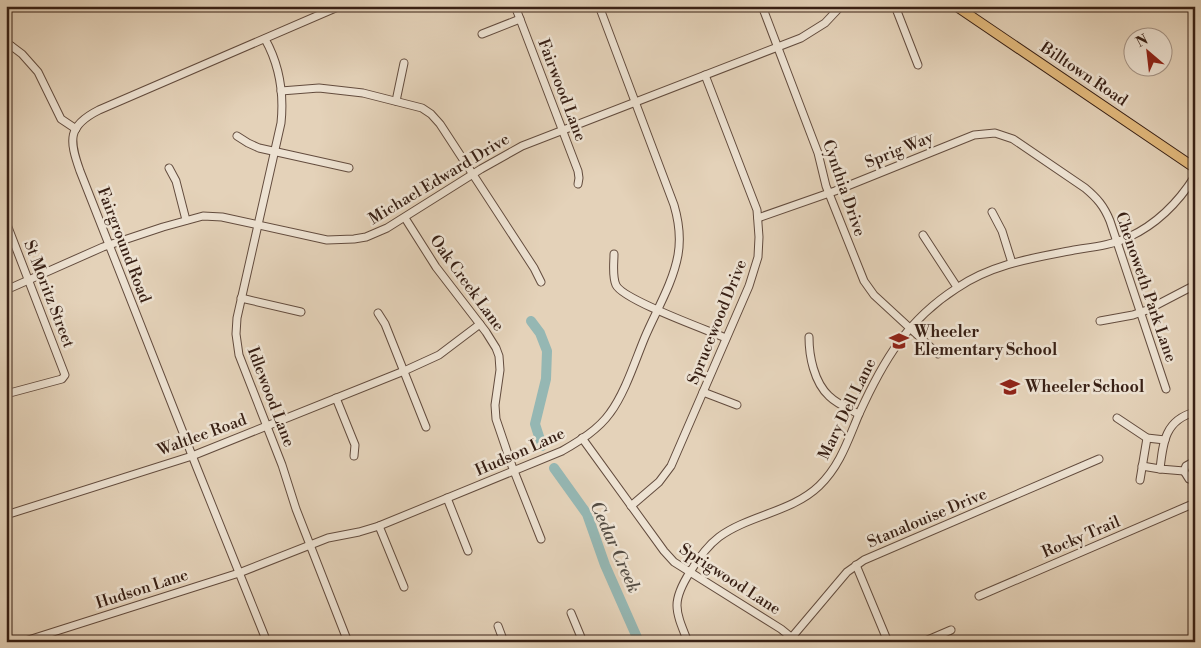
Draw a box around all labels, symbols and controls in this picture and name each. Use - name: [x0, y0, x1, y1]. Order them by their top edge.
- north arrow: [1124, 28, 1174, 78]
- text: N: [1133, 31, 1151, 52]
- street label: Fairwood Lane: [533, 36, 591, 144]
- street label: Billtown Road: [1036, 37, 1132, 111]
- street label: Sprig Way: [862, 127, 936, 173]
- street label: Michael Edward Drive: [365, 129, 513, 229]
- street label: Cynthia Drive: [818, 137, 870, 239]
- street label: Fairground Road: [93, 184, 155, 306]
- street label: Chenoweth Park Lane: [1111, 209, 1181, 365]
- street label: Oak Creek Lane: [425, 231, 509, 335]
- street label: St Moritz Street: [19, 237, 79, 351]
- street label: Sprucewood Drive: [683, 257, 751, 387]
- place label: Wheeler Elementary School: [913, 322, 1058, 360]
- school or university icon: Wheeler Elementary School: [888, 330, 910, 352]
- street label: Idlewood Lane: [243, 344, 299, 450]
- street label: Mary Dell Lane: [814, 355, 880, 463]
- school or university icon: Wheeler School: [999, 376, 1021, 398]
- place label: Wheeler School: [1024, 377, 1145, 397]
- street label: Waltlee Road: [154, 410, 249, 461]
- street label: Hudson Lane: [472, 423, 568, 481]
- street label: Stanalouise Drive: [864, 484, 990, 552]
- water label: Cedar Creek: [585, 497, 645, 597]
- street label: Rocky Trail: [1039, 512, 1123, 562]
- street label: Sprigwood Lane: [676, 539, 784, 619]
- street label: Hudson Lane: [93, 565, 191, 613]

